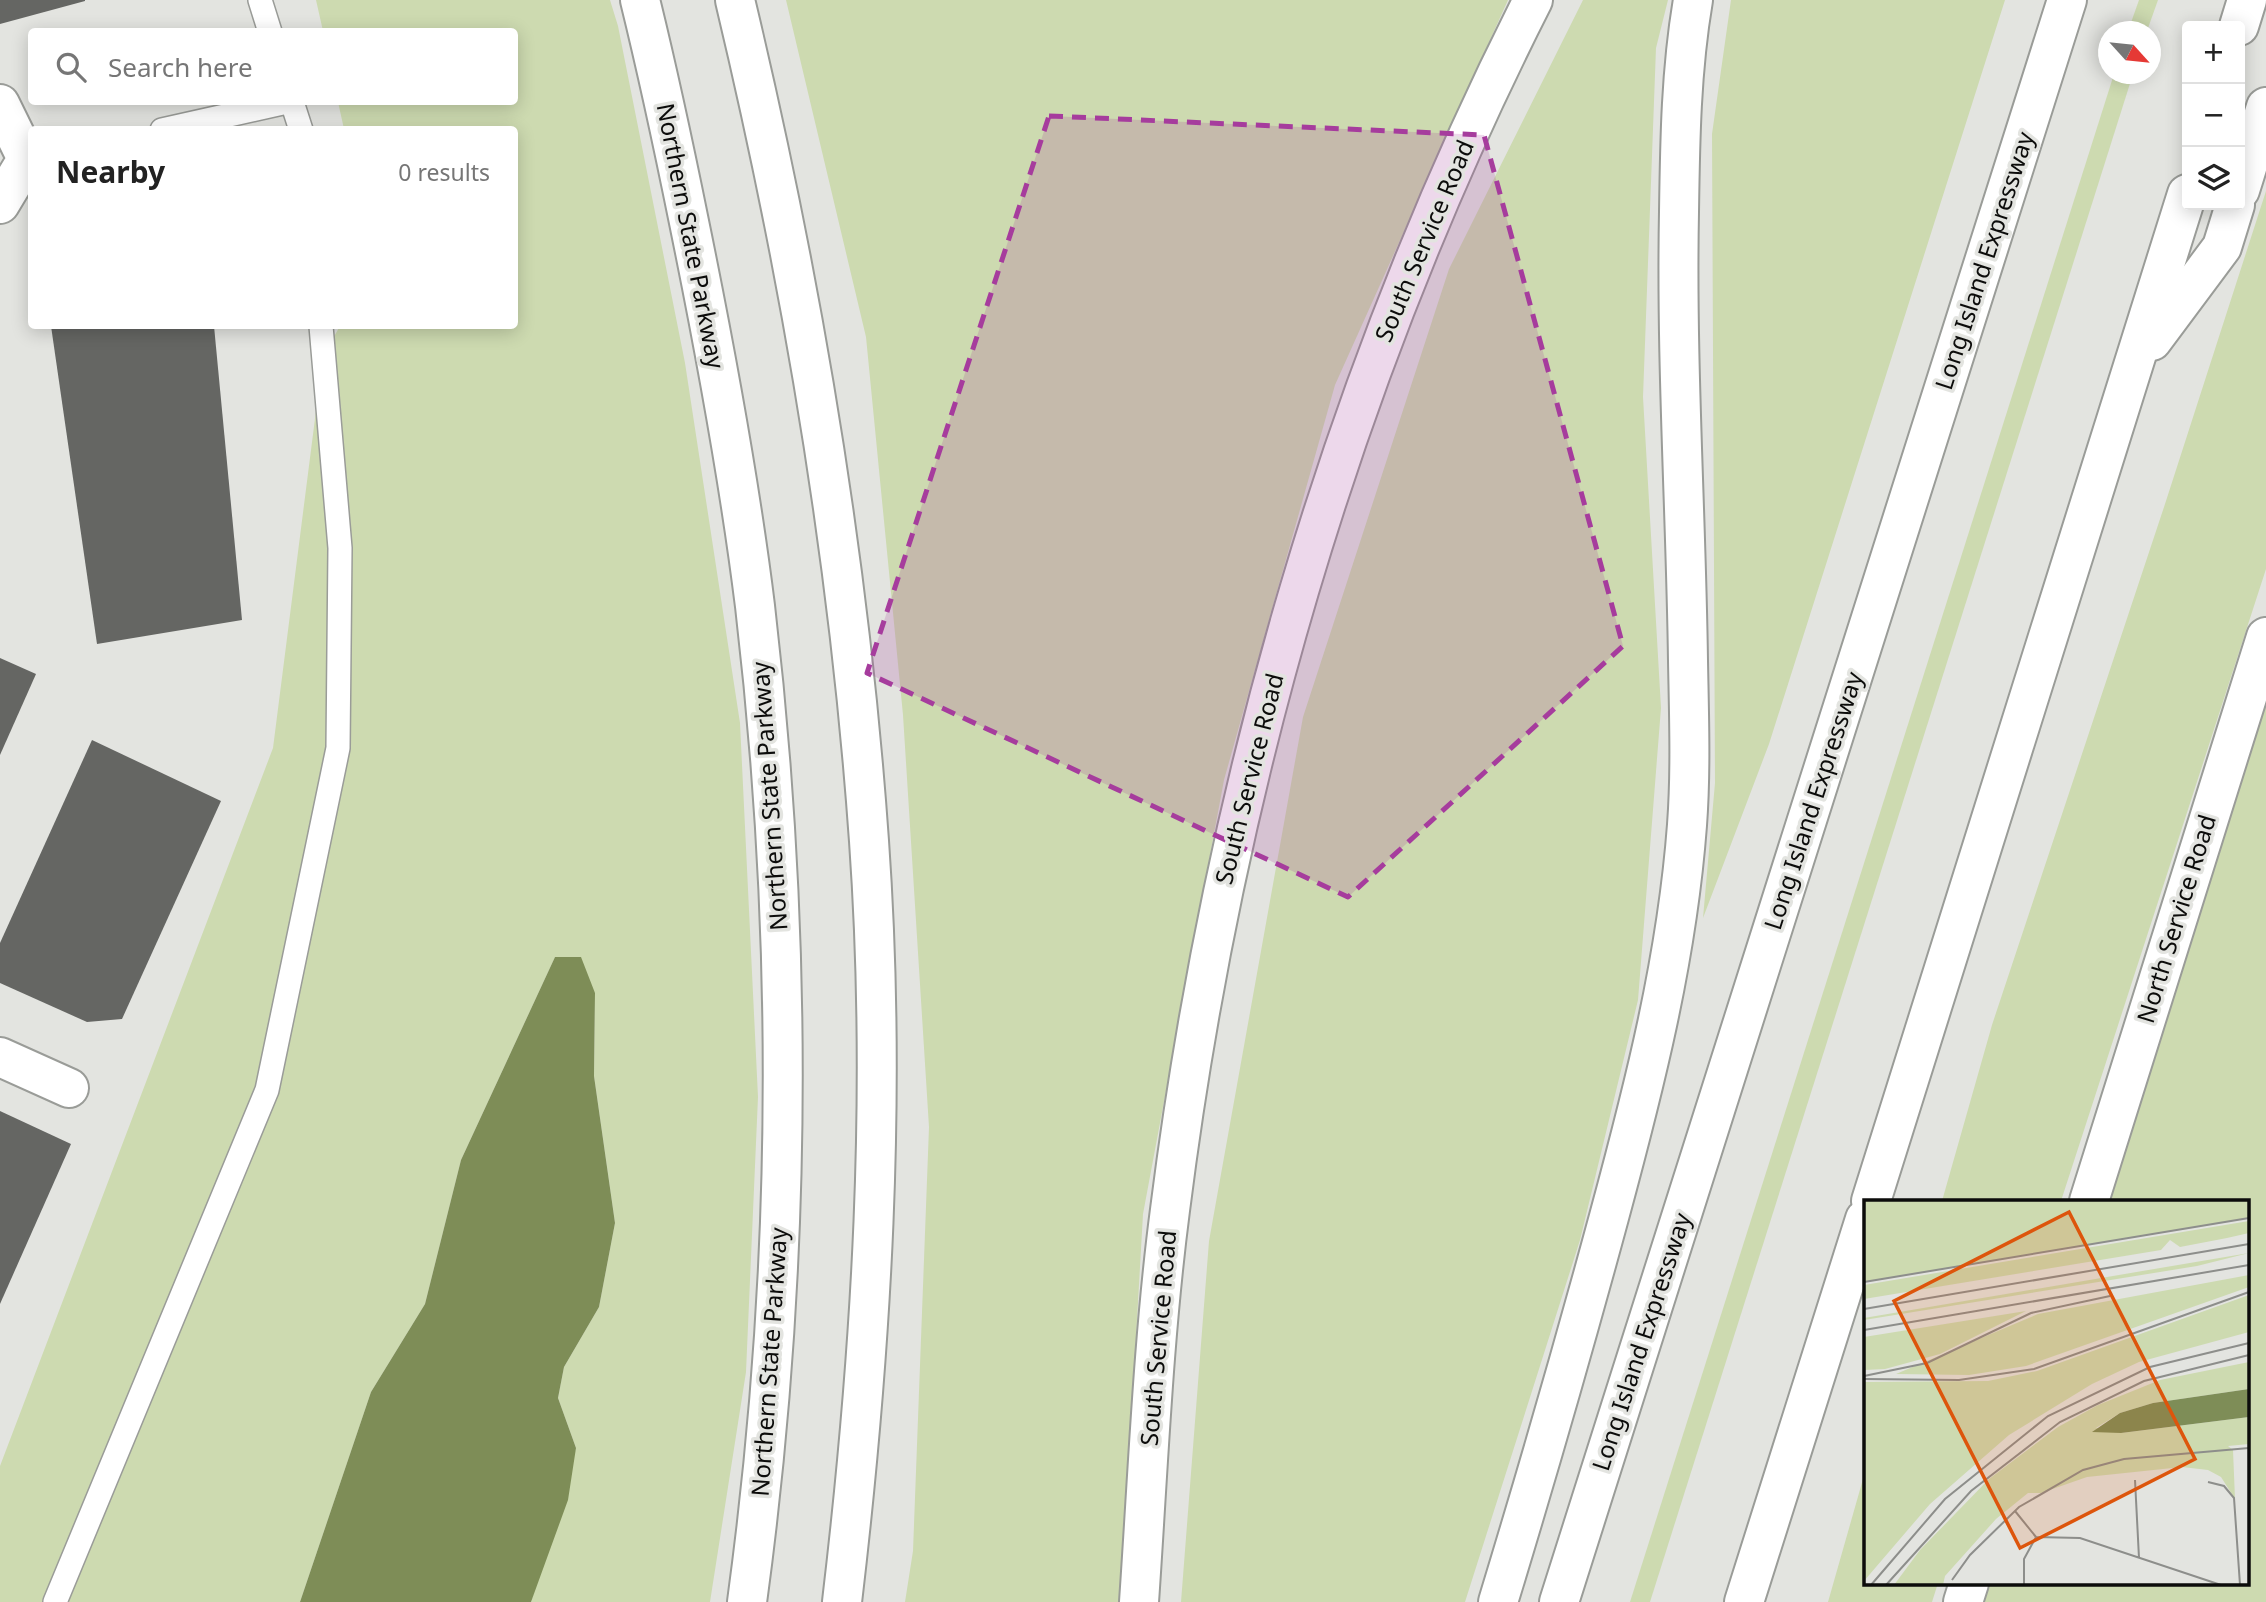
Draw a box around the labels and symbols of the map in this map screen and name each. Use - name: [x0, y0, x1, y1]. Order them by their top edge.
- north arrow: [2098, 21, 2161, 84]
- street label: Northern State Parkway: [650, 100, 734, 372]
- street label: Long Island Expressway: [1926, 127, 2041, 394]
- street label: South Service Road: [1366, 134, 1481, 346]
- street label: Northern State Parkway: [743, 660, 794, 932]
- street label: Long Island Expressway: [1755, 667, 1870, 934]
- street label: South Service Road: [1206, 670, 1291, 888]
- street label: North Service Road: [2128, 810, 2223, 1027]
- inset map: [1864, 1200, 2248, 1584]
- street label: Long Island Expressway: [1583, 1208, 1698, 1475]
- street label: Northern State Parkway: [743, 1225, 794, 1498]
- street label: South Service Road: [1132, 1229, 1183, 1447]

